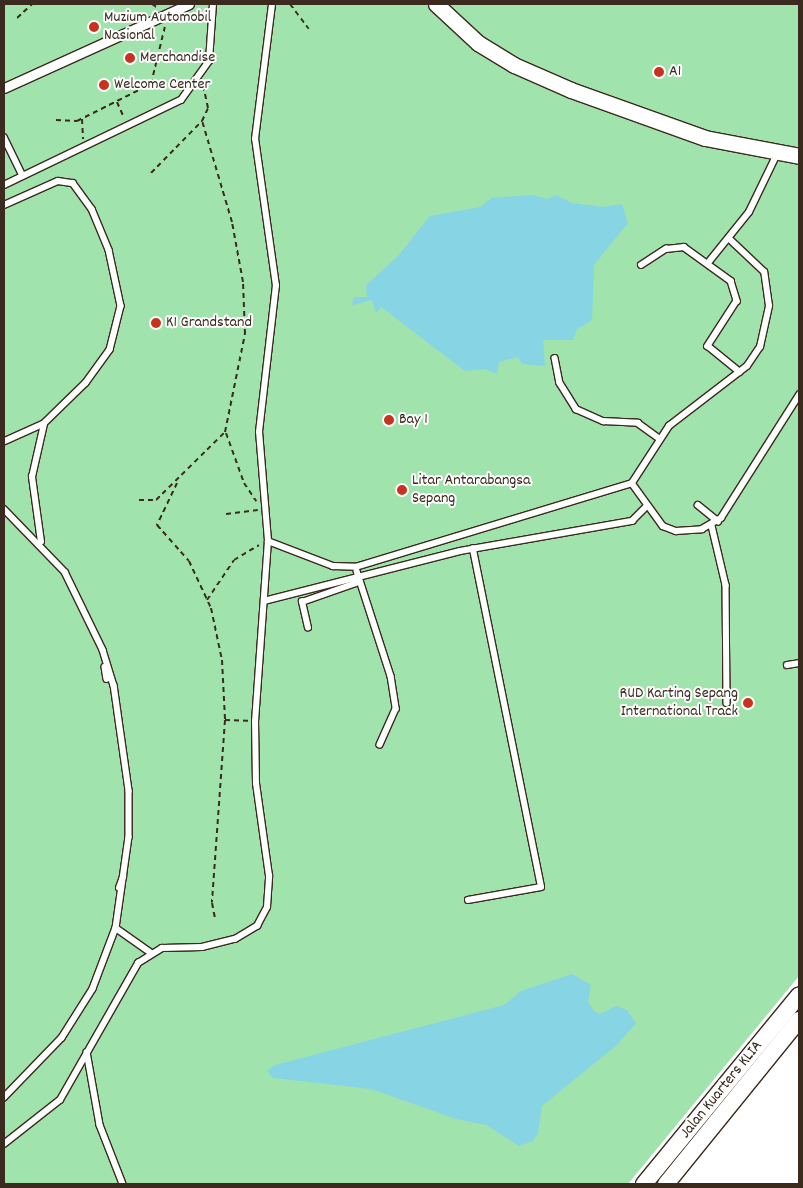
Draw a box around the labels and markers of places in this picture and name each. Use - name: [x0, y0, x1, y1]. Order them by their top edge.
- place label: Muzium Automobil Nasional: [104, 8, 211, 46]
- marker: Muzium Automobil Nasional: [88, 21, 100, 33]
- place label: Merchandise: [140, 48, 215, 68]
- marker: Merchandise: [124, 52, 136, 64]
- place label: A1: [669, 62, 681, 82]
- marker: A1: [653, 66, 665, 78]
- place label: Welcome Center: [114, 75, 210, 95]
- marker: Welcome Center: [98, 79, 110, 91]
- place label: K1 Grandstand: [166, 313, 252, 333]
- marker: K1 Grandstand: [150, 317, 162, 329]
- place label: Bay 1: [399, 410, 428, 430]
- marker: Bay 1: [383, 414, 395, 426]
- place label: Litar Antarabangsa Sepang: [412, 471, 531, 509]
- marker: Litar Antarabangsa Sepang: [396, 484, 408, 496]
- place label: RUD Karting Sepang International Track: [619, 684, 738, 722]
- marker: RUD Karting Sepang International Track: [742, 697, 754, 709]

